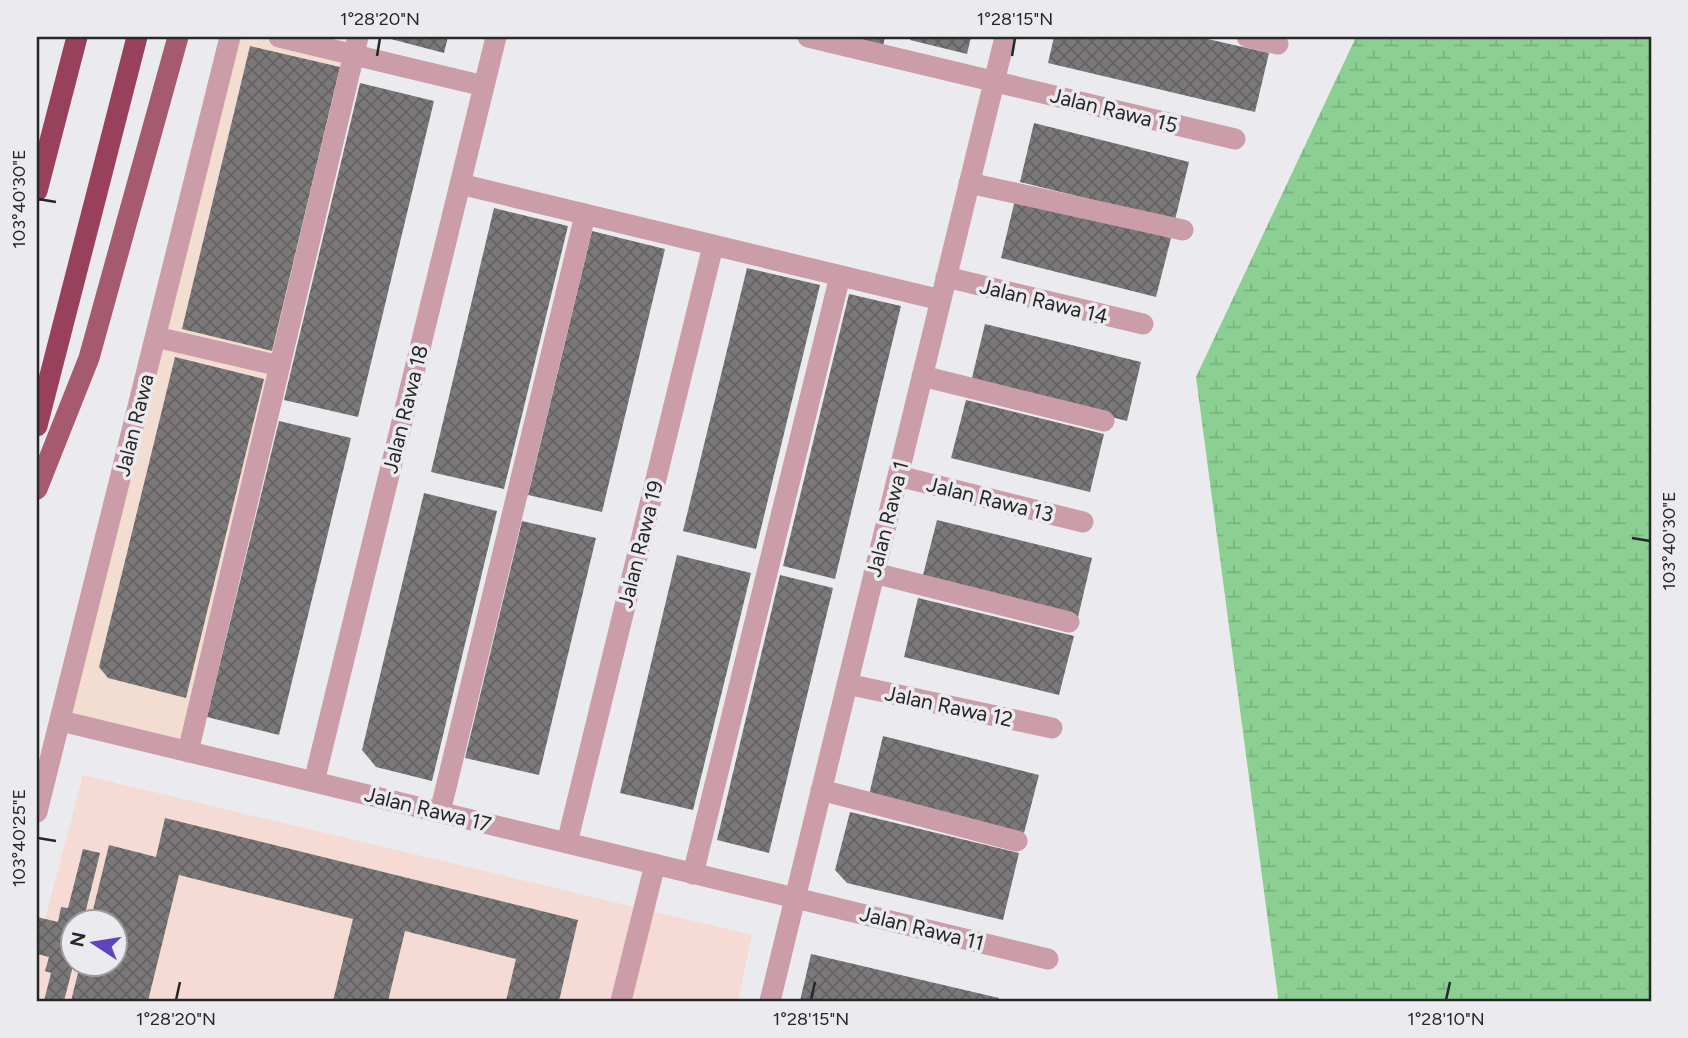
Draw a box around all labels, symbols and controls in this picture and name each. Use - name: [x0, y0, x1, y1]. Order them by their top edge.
- text: 1°28'20"N: [340, 8, 420, 30]
- text: 1°28'15"N: [977, 8, 1053, 30]
- street label: Jalan Rawa 15: [1048, 82, 1180, 138]
- text: 103°40'30"E: [8, 149, 30, 249]
- street label: Jalan Rawa 14: [977, 273, 1111, 329]
- street label: Jalan Rawa 18: [377, 342, 433, 476]
- street label: Jalan Rawa: [109, 371, 159, 479]
- street label: Jalan Rawa 1: [861, 459, 913, 579]
- street label: Jalan Rawa 13: [924, 471, 1056, 527]
- street label: Jalan Rawa 19: [612, 478, 668, 610]
- text: 103°40'30"E: [1658, 491, 1680, 591]
- street label: Jalan Rawa 12: [883, 680, 1015, 732]
- street label: Jalan Rawa 17: [362, 781, 494, 837]
- text: 103°40'25"E: [8, 789, 30, 887]
- street label: Jalan Rawa 11: [857, 901, 987, 955]
- north arrow: [60, 908, 130, 978]
- text: N: [65, 930, 91, 949]
- text: 1°28'20"N: [136, 1008, 216, 1030]
- text: 1°28'15"N: [773, 1008, 849, 1030]
- text: 1°28'10"N: [1407, 1008, 1485, 1030]

